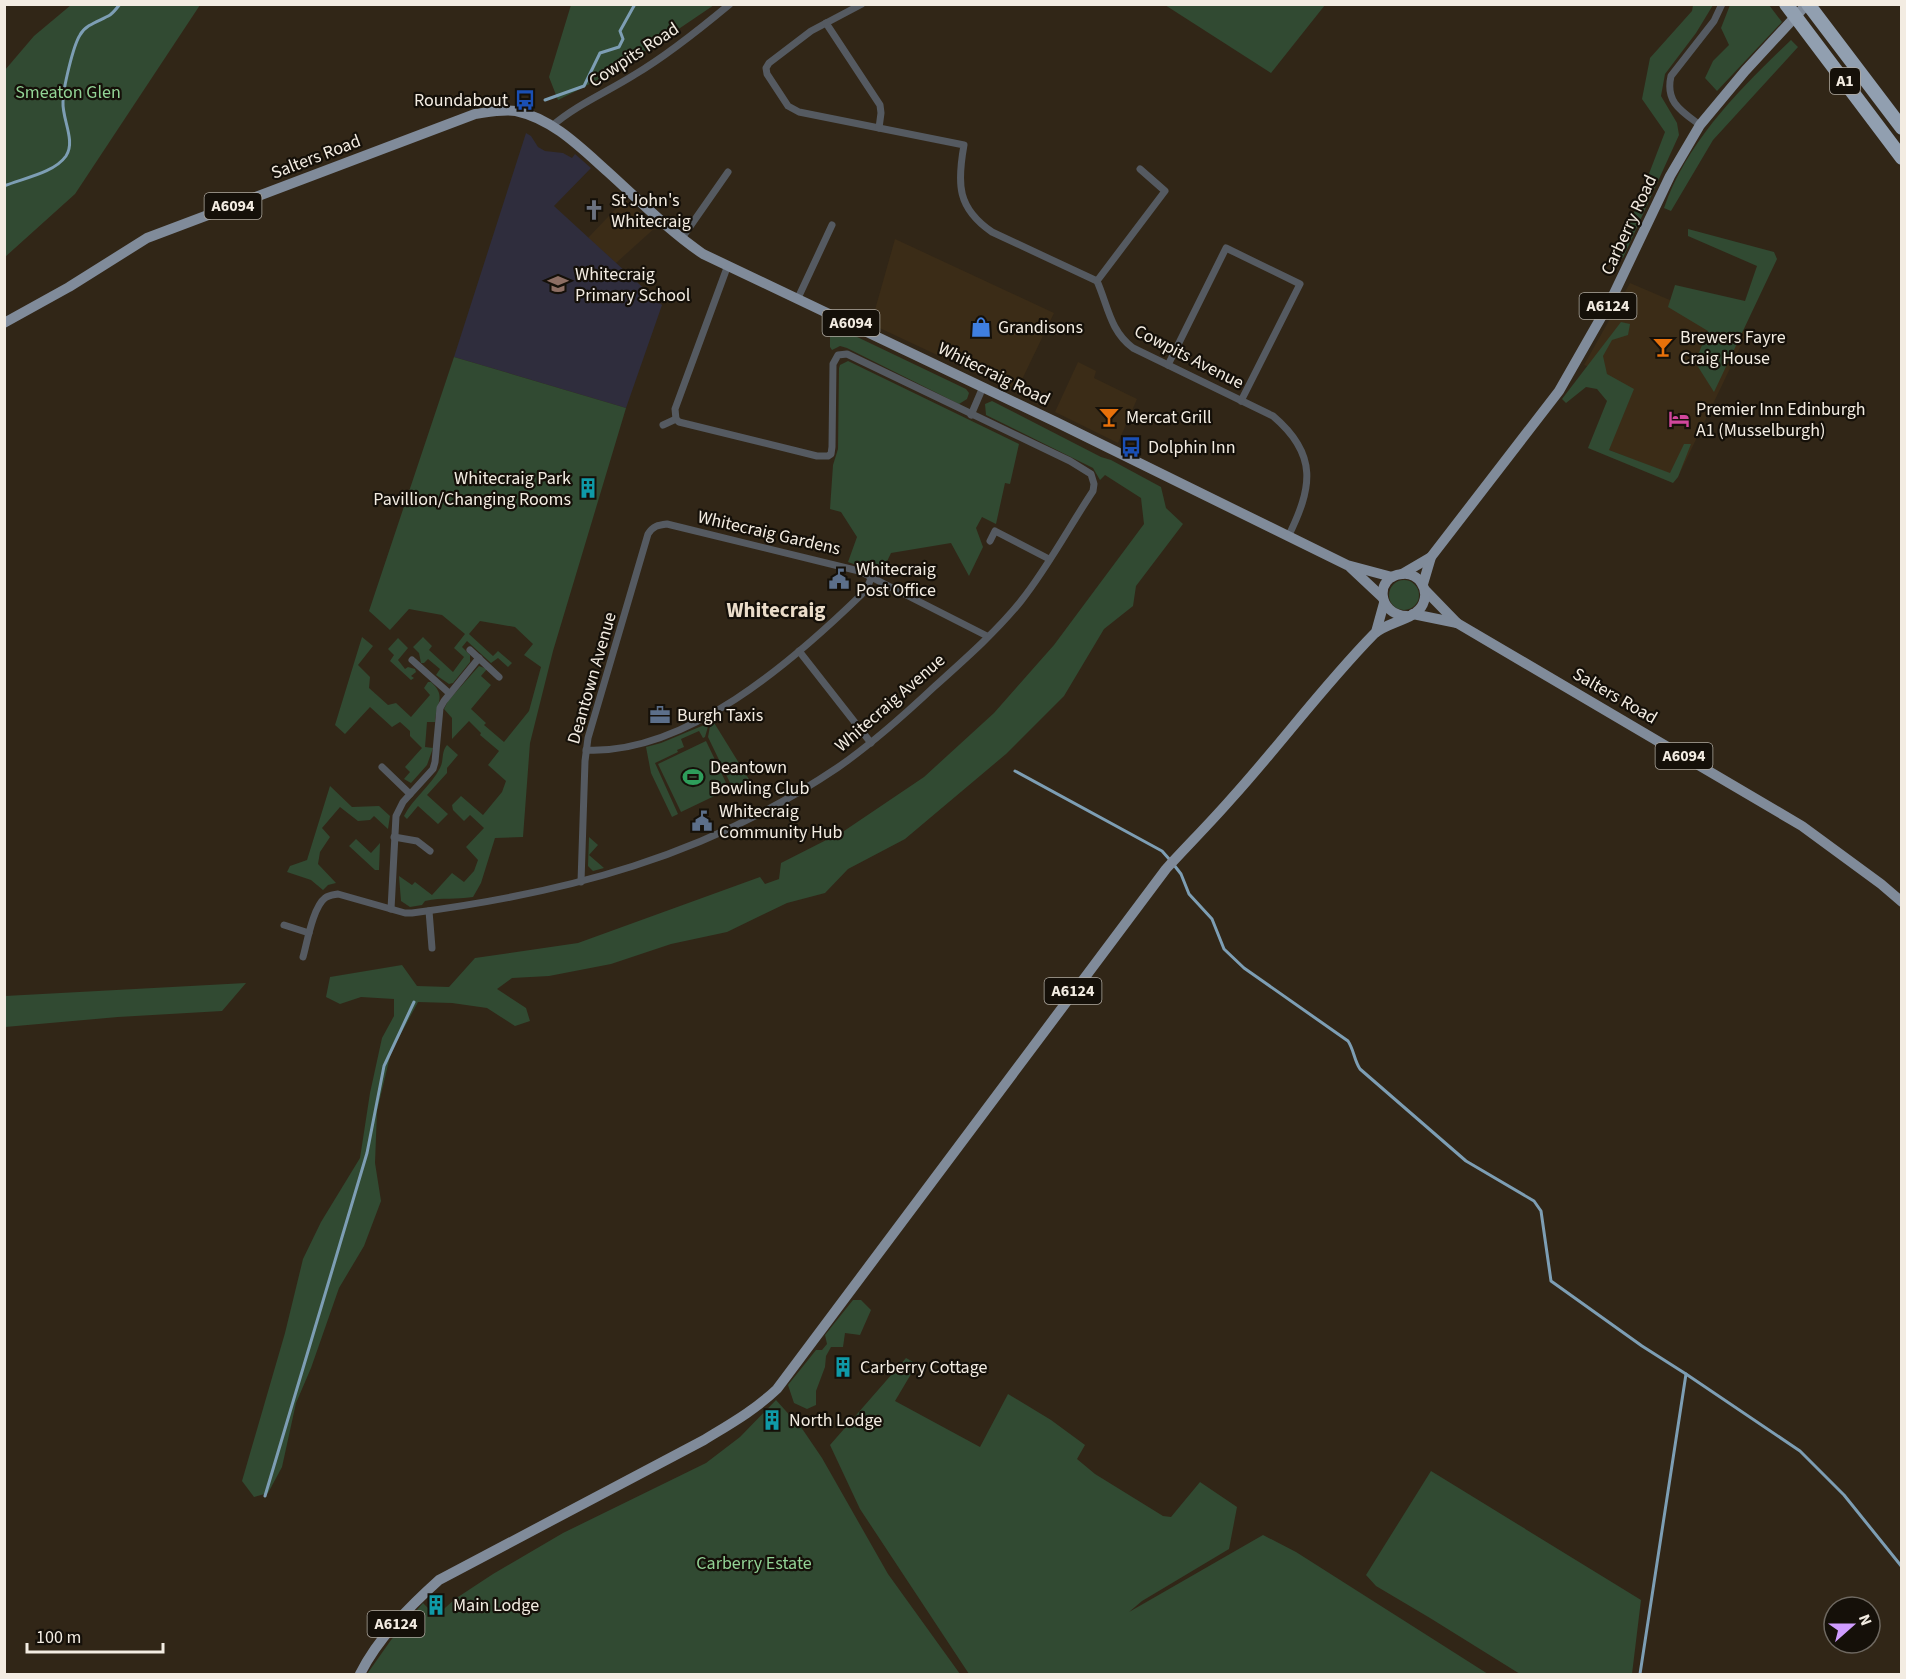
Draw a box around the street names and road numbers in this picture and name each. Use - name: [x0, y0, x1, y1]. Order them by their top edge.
- street label: Cowpits Road: [584, 16, 684, 94]
- road number: A1: [1830, 68, 1860, 94]
- street label: Salters Road: [268, 128, 364, 186]
- street label: Carberry Road: [1595, 171, 1663, 279]
- road number: A6094: [204, 193, 262, 219]
- road number: A6124: [1580, 293, 1636, 319]
- road number: A6094: [822, 310, 880, 336]
- street label: Cowpits Avenue: [1130, 319, 1248, 395]
- street label: Whitecraig Road: [934, 336, 1054, 412]
- street label: Whitecraig Gardens: [695, 504, 843, 562]
- street label: Deantown Avenue: [561, 609, 623, 747]
- street label: Whitecraig Avenue: [829, 648, 951, 758]
- street label: Salters Road: [1568, 662, 1662, 730]
- road number: A6094: [1656, 743, 1712, 769]
- road number: A6124: [1044, 978, 1102, 1004]
- road number: A6124: [368, 1611, 424, 1637]

